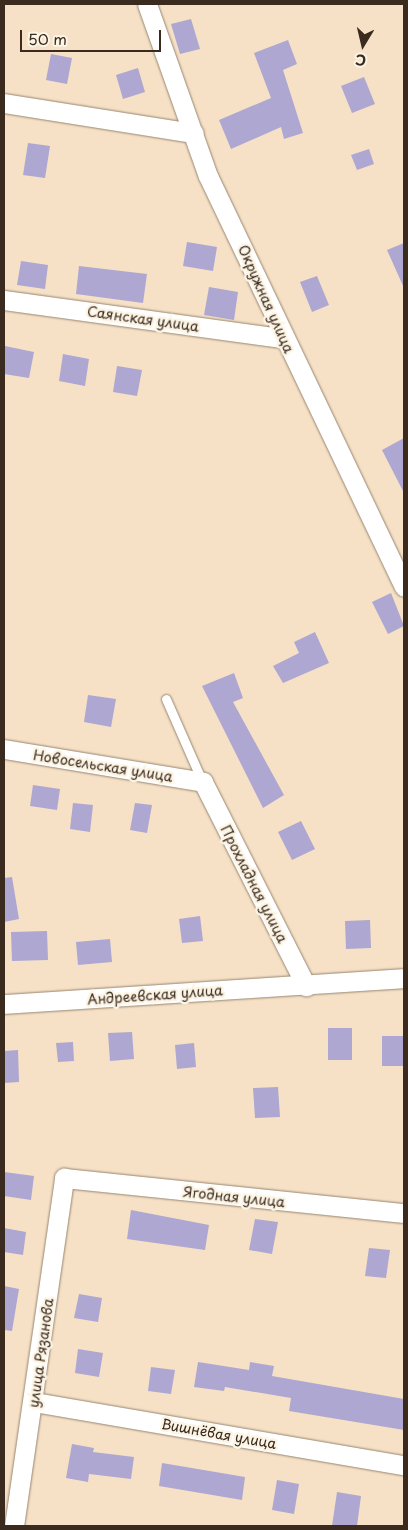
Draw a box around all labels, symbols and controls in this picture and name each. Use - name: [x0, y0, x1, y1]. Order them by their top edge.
- scale bar: [22, 20, 164, 52]
- north arrow: [338, 20, 388, 70]
- text: 50 m: [28, 27, 67, 50]
- text: С: [354, 49, 367, 72]
- street label: Окружная улица: [234, 242, 298, 356]
- street label: Саянская улица: [86, 303, 200, 335]
- street label: Новосельская улица: [31, 747, 175, 785]
- street label: Прохладная улица: [217, 822, 291, 946]
- street label: Андреевская улица: [86, 982, 224, 1008]
- street label: Ягодная улица: [182, 1183, 286, 1211]
- street label: улица Рязанова: [25, 1297, 57, 1409]
- street label: Вишнёвая улица: [160, 1416, 278, 1452]

